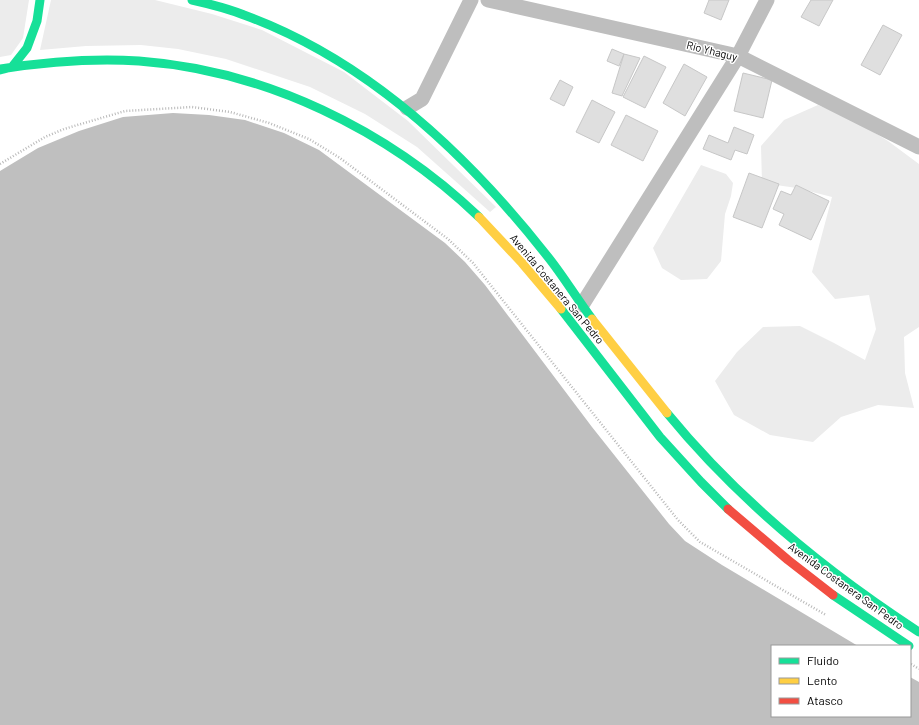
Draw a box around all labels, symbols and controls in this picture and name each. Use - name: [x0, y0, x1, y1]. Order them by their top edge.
- street label: Río Yhaguy: [685, 38, 739, 63]
- street label: Avenida Costanera San Pedro: [508, 231, 607, 346]
- street label: Avenida Costanera San Pedro: [786, 539, 906, 632]
- legend: [771, 645, 911, 717]
- text: Fluido: [807, 653, 839, 667]
- text: Lento: [807, 673, 837, 687]
- text: Atasco: [807, 693, 843, 707]

